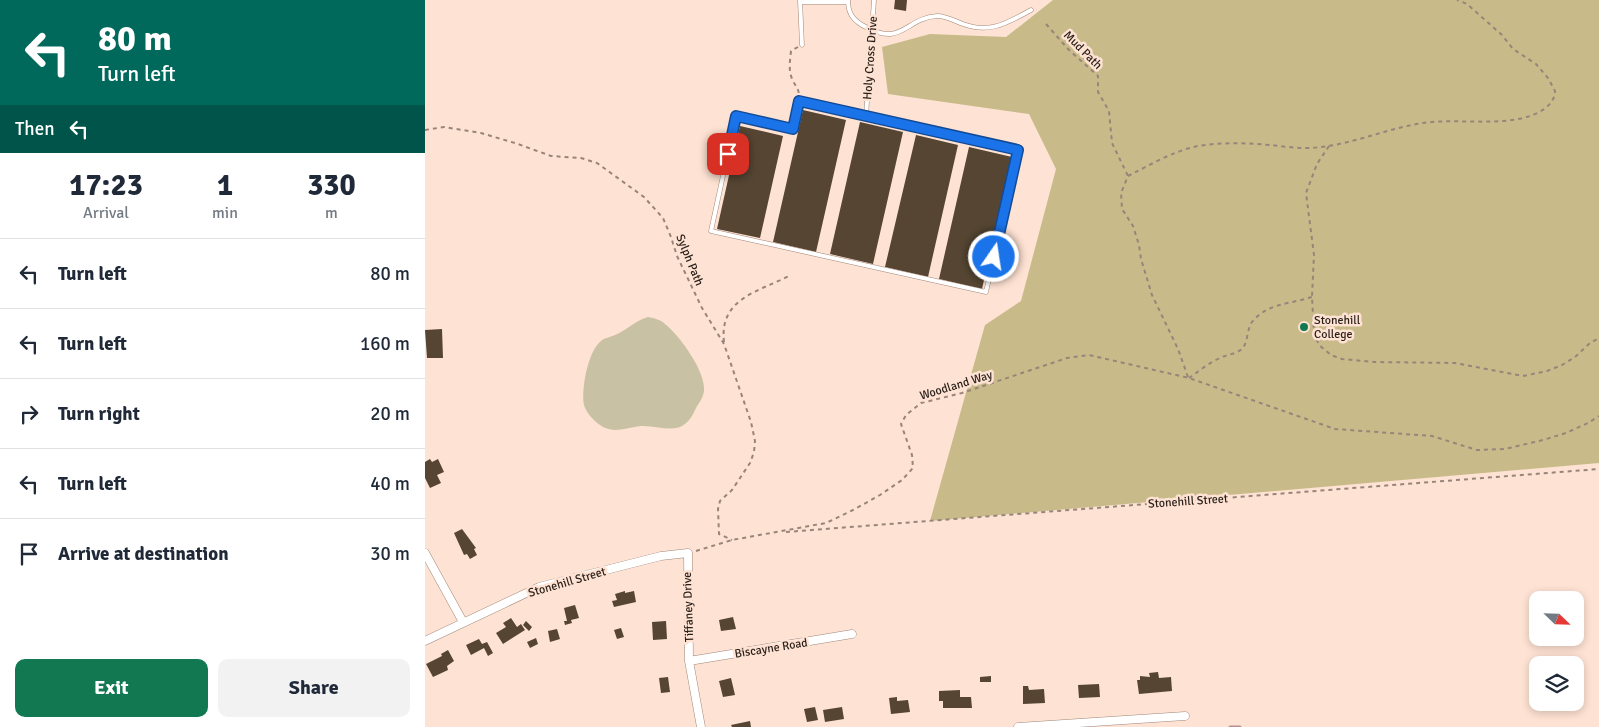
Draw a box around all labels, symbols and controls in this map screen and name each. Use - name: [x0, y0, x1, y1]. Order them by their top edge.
- street label: Holy Cross Drive: [860, 16, 881, 100]
- text: 80 m: [98, 17, 172, 60]
- icon: left: [15, 20, 80, 85]
- street label: Mud Path: [1060, 28, 1105, 73]
- text: Turn left: [98, 60, 176, 87]
- icon: left: [65, 115, 93, 143]
- text: Then: [15, 117, 55, 141]
- pin: [707, 133, 749, 175]
- icon: arrive: [714, 140, 742, 168]
- text: 17:23: [69, 167, 143, 204]
- text: 1: [217, 167, 233, 204]
- text: 330: [307, 167, 356, 204]
- text: Arrival: [83, 203, 129, 223]
- text: min: [212, 203, 238, 223]
- text: m: [325, 203, 338, 223]
- position arrow: [967, 230, 1019, 282]
- street label: Sylph Path: [672, 232, 707, 288]
- icon: left: [15, 260, 43, 288]
- text: Turn left: [58, 262, 127, 286]
- text: 80 m: [370, 262, 410, 286]
- place label: Stonehill College: [1314, 313, 1361, 342]
- marker: Stonehill College: [1298, 321, 1310, 333]
- icon: left: [15, 330, 43, 358]
- text: Turn left: [58, 332, 127, 356]
- text: 160 m: [360, 332, 410, 356]
- street label: Woodland Way: [918, 367, 995, 404]
- icon: right: [15, 400, 43, 428]
- text: Turn right: [58, 402, 140, 426]
- text: 20 m: [370, 402, 410, 426]
- icon: left: [15, 470, 43, 498]
- text: Turn left: [58, 472, 127, 496]
- text: 40 m: [370, 472, 410, 496]
- street label: Stonehill Street: [1148, 491, 1229, 512]
- icon: arrive: [15, 540, 43, 568]
- text: Arrive at destination: [58, 542, 229, 566]
- text: 30 m: [370, 542, 410, 566]
- street label: Stonehill Street: [527, 564, 608, 601]
- street label: Tiffaney Drive: [680, 572, 697, 642]
- north arrow: [1529, 591, 1584, 646]
- map controls: [1529, 591, 1584, 711]
- street label: Biscayne Road: [733, 635, 809, 662]
- button: layers: [1529, 656, 1584, 711]
- button: Exit: [15, 659, 208, 717]
- button: Share: [218, 659, 410, 717]

